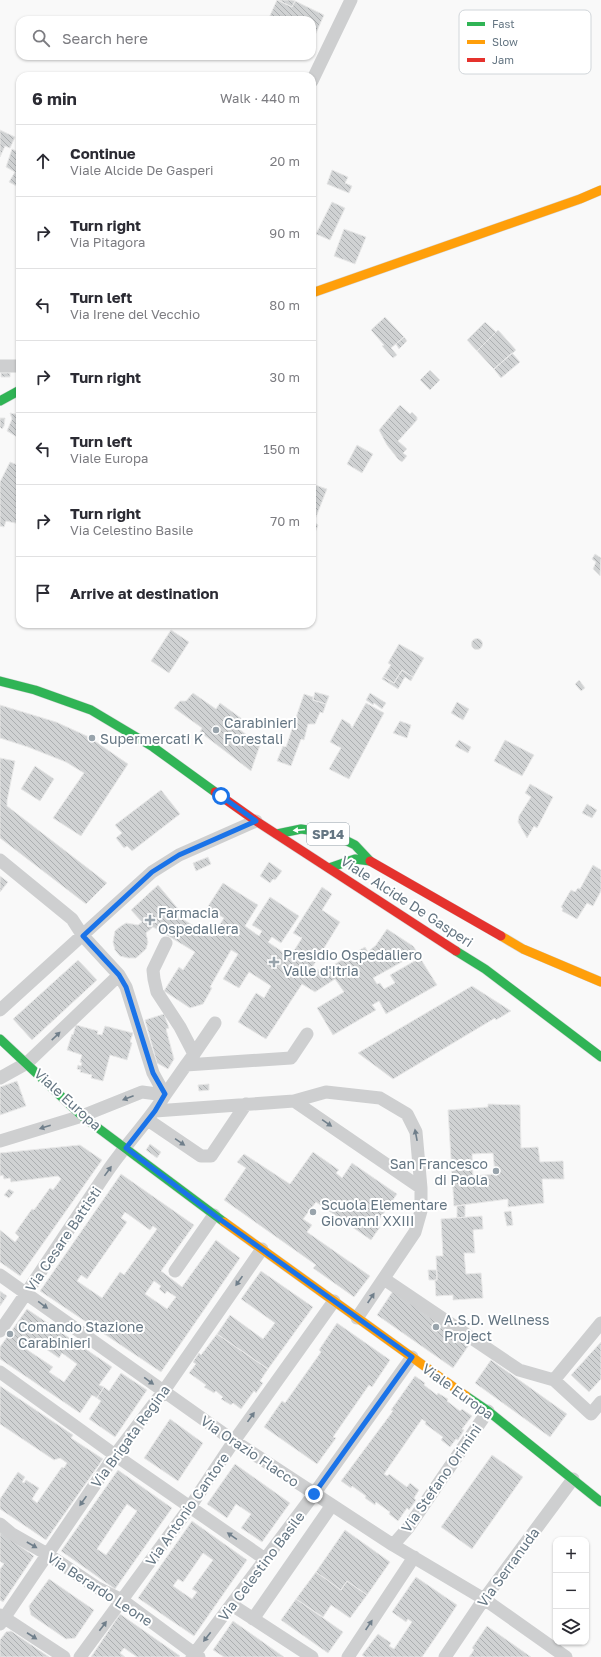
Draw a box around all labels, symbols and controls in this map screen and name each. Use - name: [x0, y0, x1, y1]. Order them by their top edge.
- legend: [459, 10, 591, 74]
- search box: [16, 16, 316, 60]
- text: Fast: [492, 17, 515, 30]
- icon: search: [30, 27, 52, 49]
- text: Search here: [62, 29, 148, 47]
- text: Slow: [492, 35, 518, 48]
- text: Jam: [492, 53, 514, 66]
- text: 6 min: [32, 88, 77, 109]
- text: Walk · 440 m: [220, 90, 300, 106]
- text: Continue: [70, 144, 136, 162]
- icon: ahead: [32, 150, 54, 172]
- text: 20 m: [270, 153, 300, 169]
- text: Viale Alcide De Gasperi: [70, 162, 214, 178]
- text: Turn right: [70, 216, 141, 234]
- icon: right: [32, 222, 54, 244]
- text: 90 m: [269, 225, 300, 241]
- text: Via Pitagora: [70, 234, 145, 250]
- text: Turn left: [70, 288, 132, 306]
- icon: left: [32, 294, 54, 316]
- text: 80 m: [269, 297, 300, 313]
- text: Via Irene del Vecchio: [70, 306, 200, 322]
- icon: right: [32, 366, 54, 388]
- text: Turn right: [70, 368, 141, 386]
- text: 30 m: [270, 369, 300, 385]
- text: Turn left: [70, 432, 132, 450]
- icon: left: [32, 438, 54, 460]
- text: 150 m: [263, 441, 300, 457]
- text: Viale Europa: [70, 450, 148, 466]
- text: Turn right: [70, 504, 141, 522]
- icon: right: [32, 510, 54, 532]
- text: 70 m: [270, 513, 300, 529]
- text: Via Celestino Basile: [70, 522, 193, 538]
- icon: arrive: [32, 582, 54, 604]
- text: Arrive at destination: [70, 584, 219, 602]
- place label: Carabinieri Forestali: [224, 714, 297, 747]
- marker: Carabinieri Forestali: [211, 725, 221, 735]
- place label: Supermercati K: [100, 730, 204, 747]
- marker: Supermercati K: [87, 733, 97, 743]
- route start: [212, 787, 230, 805]
- road number: SP14: [307, 823, 349, 845]
- one-way arrow: [293, 827, 305, 834]
- street label: Viale Alcide De Gasperi: [338, 852, 476, 950]
- place label: Farmacia Ospedaliera: [158, 904, 239, 937]
- marker: Farmacia Ospedaliera: [145, 915, 155, 925]
- place label: Presidio Ospedaliero Valle d'Itria: [283, 946, 422, 979]
- marker: Presidio Ospedaliero Valle d'Itria: [268, 956, 280, 968]
- one-way arrow: [51, 1031, 61, 1041]
- street label: Viale Europa: [31, 1064, 105, 1134]
- one-way arrow: [121, 1096, 133, 1102]
- one-way arrow: [321, 1119, 332, 1127]
- one-way arrow: [39, 1124, 51, 1130]
- one-way arrow: [412, 1129, 418, 1142]
- one-way arrow: [175, 1138, 185, 1146]
- place label: San Francesco di Paola: [390, 1155, 488, 1188]
- one-way arrow: [104, 1166, 112, 1176]
- marker: San Francesco di Paola: [491, 1166, 501, 1176]
- street label: Via Cesare Battisti: [22, 1183, 104, 1295]
- place label: Scuola Elementare Giovanni XXIII: [321, 1196, 447, 1229]
- marker: Scuola Elementare Giovanni XXIII: [308, 1207, 318, 1217]
- one-way arrow: [236, 1275, 243, 1287]
- one-way arrow: [367, 1293, 374, 1304]
- one-way arrow: [38, 1301, 49, 1310]
- place label: A.S.D. Wellness Project: [444, 1311, 549, 1344]
- place label: Comando Stazione Carabinieri: [18, 1318, 144, 1351]
- marker: A.S.D. Wellness Project: [431, 1322, 441, 1332]
- marker: Comando Stazione Carabinieri: [5, 1329, 15, 1339]
- street label: Viale Europa: [419, 1359, 497, 1423]
- one-way arrow: [144, 1377, 154, 1385]
- street label: Via Brigata Regina: [87, 1381, 173, 1491]
- street label: Via Orazio Flacco: [197, 1412, 303, 1490]
- one-way arrow: [247, 1412, 255, 1422]
- street label: Via Stefano Orimini: [397, 1421, 485, 1535]
- street label: Via Antonio Cantore: [142, 1449, 232, 1569]
- route end: [305, 1485, 323, 1503]
- one-way arrow: [79, 1496, 87, 1506]
- street label: Via Celestino Basile: [214, 1508, 308, 1624]
- street label: Via Serranuda: [474, 1524, 542, 1610]
- one-way arrow: [227, 1532, 238, 1540]
- map controls: [553, 1537, 589, 1645]
- button: +: [553, 1537, 589, 1573]
- one-way arrow: [27, 1542, 38, 1549]
- street label: Via Berardo Leone: [44, 1549, 156, 1629]
- button: −: [553, 1573, 589, 1609]
- button: layers: [553, 1609, 589, 1645]
- one-way arrow: [365, 1619, 373, 1630]
- one-way arrow: [99, 1620, 107, 1631]
- one-way arrow: [27, 1632, 37, 1640]
- one-way arrow: [203, 1632, 212, 1643]

